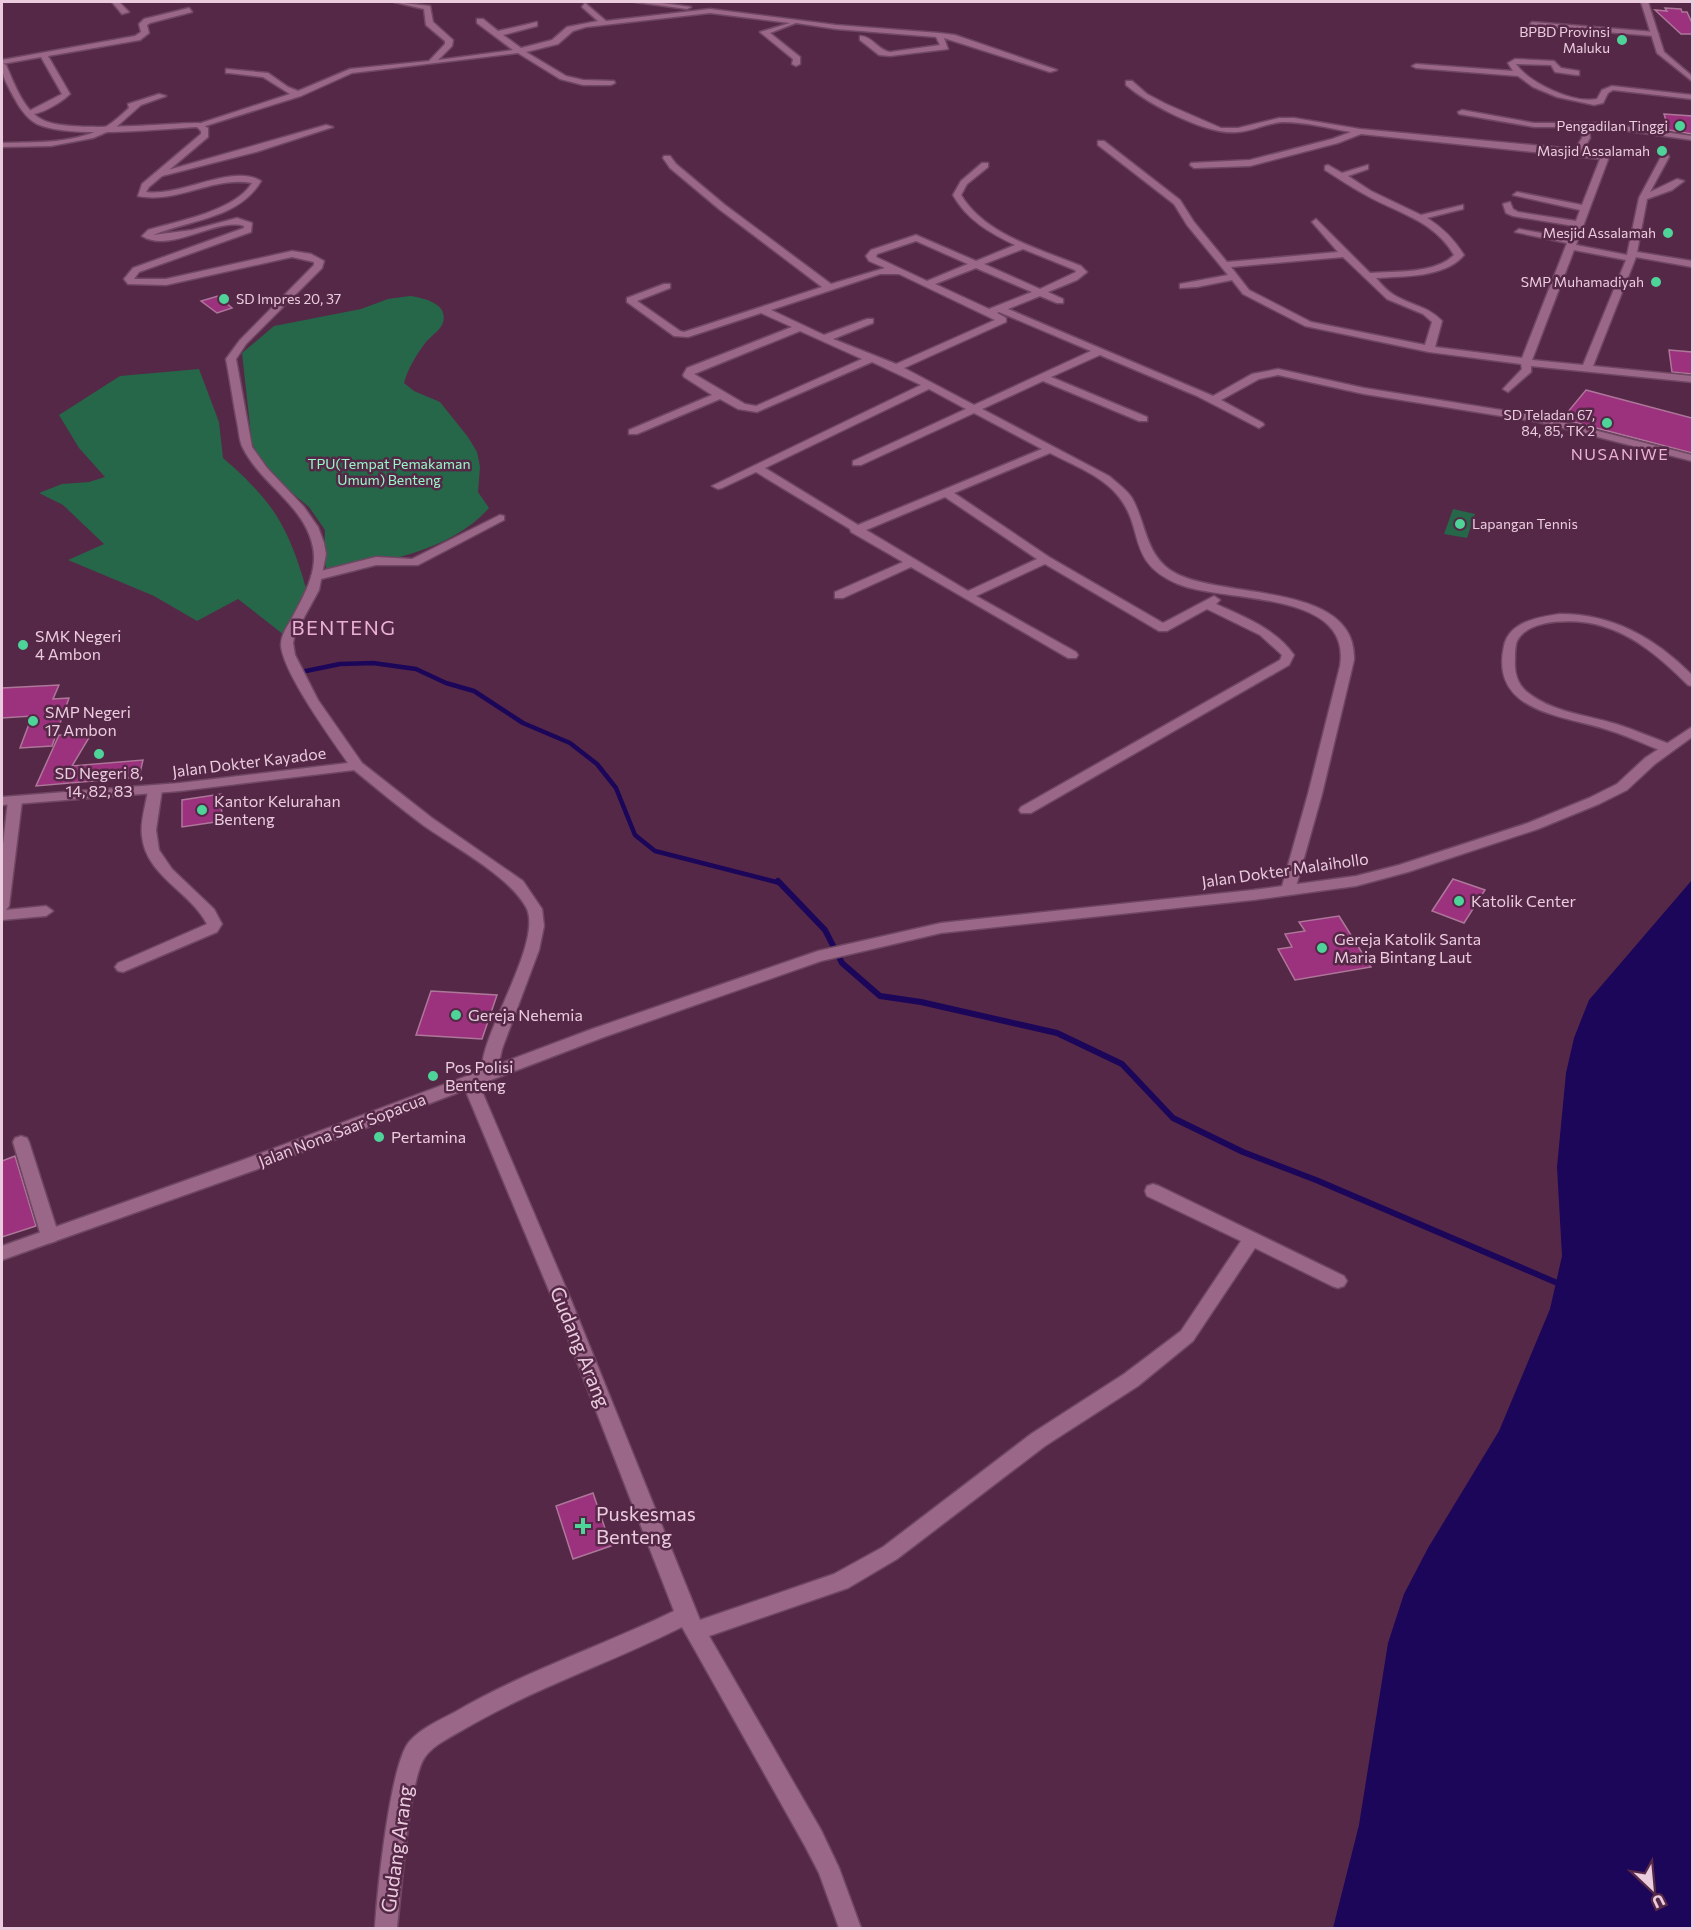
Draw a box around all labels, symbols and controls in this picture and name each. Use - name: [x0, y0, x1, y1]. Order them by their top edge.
- place label: BPBD Provinsi Maluku: [1519, 23, 1610, 56]
- marker: BPBD Provinsi Maluku: [1615, 33, 1629, 47]
- place label: Pengadilan Tinggi: [1557, 117, 1668, 134]
- marker: Pengadilan Tinggi: [1673, 119, 1687, 133]
- place label: Masjid Assalamah: [1537, 142, 1650, 159]
- marker: Masjid Assalamah: [1655, 144, 1669, 158]
- place label: Mesjid Assalamah: [1543, 224, 1656, 241]
- marker: Mesjid Assalamah: [1661, 226, 1675, 240]
- place label: SMP Muhamadiyah: [1521, 273, 1644, 290]
- marker: SMP Muhamadiyah: [1649, 275, 1663, 289]
- place label: SD Impres 20, 37: [236, 290, 341, 307]
- marker: SD Impres 20, 37: [217, 292, 231, 306]
- place label: SD Teladan 67, 84, 85, TK 2: [1503, 406, 1595, 439]
- marker: SD Teladan 67, 84, 85, TK 2: [1600, 416, 1614, 430]
- district label: NUSANIWE: [1571, 444, 1669, 463]
- park label: TPU(Tempat Pemakaman Umum) Benteng: [308, 455, 470, 488]
- place label: Lapangan Tennis: [1472, 515, 1578, 532]
- marker: Lapangan Tennis: [1453, 517, 1467, 531]
- district label: BENTENG: [292, 615, 396, 639]
- place label: SMK Negeri 4 Ambon: [35, 626, 121, 663]
- marker: SMK Negeri 4 Ambon: [16, 638, 30, 652]
- place label: SMP Negeri 17 Ambon: [45, 702, 131, 739]
- marker: SMP Negeri 17 Ambon: [26, 714, 40, 728]
- street label: Jalan Dokter Kayadoe: [171, 743, 327, 780]
- marker: SD Negeri 8, 14, 82, 83: [92, 747, 106, 761]
- place label: SD Negeri 8, 14, 82, 83: [55, 763, 143, 800]
- place label: Kantor Kelurahan Benteng: [214, 791, 341, 828]
- marker: Kantor Kelurahan Benteng: [195, 803, 209, 817]
- street label: Jalan Dokter Malaihollo: [1200, 848, 1370, 891]
- place label: Katolik Center: [1471, 891, 1576, 910]
- marker: Katolik Center: [1452, 894, 1466, 908]
- place label: Gereja Katolik Santa Maria Bintang Laut: [1334, 929, 1481, 966]
- marker: Gereja Katolik Santa Maria Bintang Laut: [1315, 941, 1329, 955]
- place label: Gereja Nehemia: [468, 1005, 583, 1024]
- marker: Gereja Nehemia: [449, 1008, 463, 1022]
- place label: Pos Polisi Benteng: [445, 1057, 513, 1094]
- marker: Pos Polisi Benteng: [426, 1069, 440, 1083]
- street label: Jalan Nona Saar Sopacua: [256, 1089, 428, 1170]
- place label: Pertamina: [391, 1127, 466, 1146]
- marker: Pertamina: [372, 1130, 386, 1144]
- street label: Gudang Arang: [546, 1283, 616, 1411]
- place label: Puskesmas Benteng: [596, 1501, 696, 1548]
- marker: Puskesmas Benteng: [574, 1517, 592, 1535]
- street label: Gudang Arang: [375, 1784, 417, 1914]
- north arrow: [1622, 1858, 1682, 1918]
- text: U: [1649, 1891, 1668, 1913]

